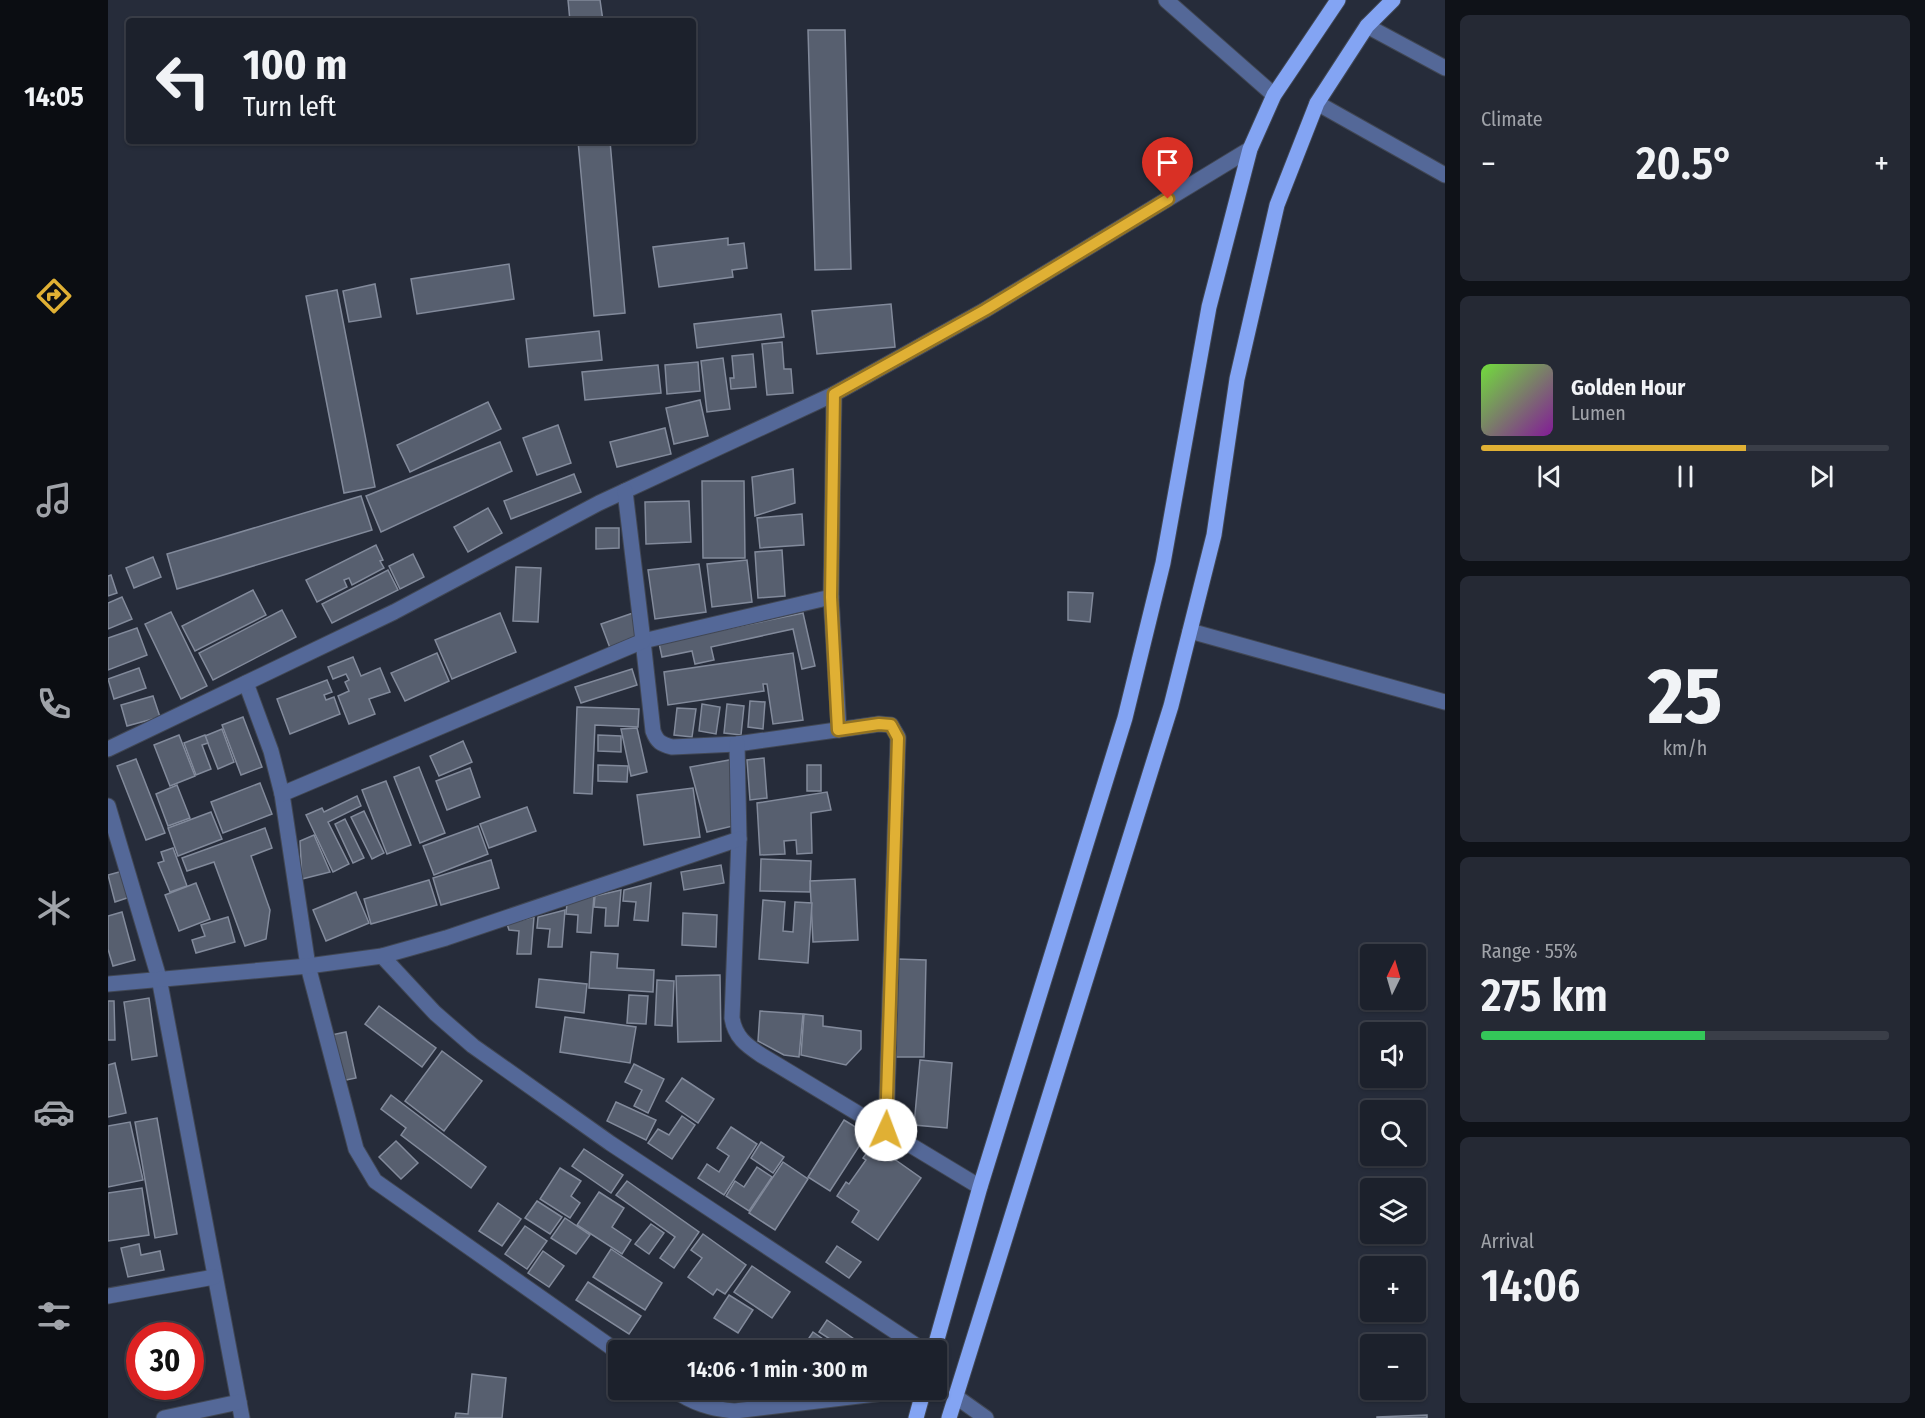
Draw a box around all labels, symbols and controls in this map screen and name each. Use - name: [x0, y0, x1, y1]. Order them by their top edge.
- text: 100 m: [243, 40, 347, 90]
- icon: left: [144, 42, 222, 120]
- text: 14:05: [24, 81, 84, 113]
- text: Turn left: [243, 91, 336, 123]
- text: Climate: [1481, 107, 1543, 131]
- pin: [1142, 137, 1193, 199]
- text: 20.5°: [1636, 137, 1734, 191]
- text: −: [1481, 144, 1496, 184]
- text: +: [1874, 144, 1889, 184]
- icon: arrive: [1151, 146, 1184, 179]
- icon: directions: [33, 275, 75, 317]
- text: Golden Hour: [1571, 374, 1685, 401]
- text: Lumen: [1571, 401, 1626, 425]
- icon: previous: [1533, 460, 1566, 493]
- icon: pause: [1669, 460, 1702, 493]
- icon: next: [1805, 460, 1838, 493]
- icon: music: [33, 479, 75, 521]
- text: 25: [1648, 650, 1722, 744]
- icon: phone: [33, 683, 75, 725]
- text: km/h: [1663, 736, 1707, 760]
- icon: climate: [33, 887, 75, 929]
- text: Range · 55%: [1481, 939, 1577, 963]
- north arrow: [1360, 944, 1426, 1010]
- map controls: [1360, 944, 1426, 1400]
- text: 275 km: [1481, 969, 1608, 1023]
- button: sound: [1360, 1022, 1426, 1088]
- icon: car: [33, 1091, 75, 1133]
- position arrow: [854, 1098, 918, 1162]
- button: search: [1360, 1100, 1426, 1166]
- button: layers: [1360, 1178, 1426, 1244]
- text: Arrival: [1481, 1229, 1534, 1253]
- button: +: [1360, 1256, 1426, 1322]
- text: 14:06: [1481, 1259, 1580, 1313]
- icon: filters: [33, 1295, 75, 1337]
- speed limit sign: 30: [126, 1322, 204, 1400]
- button: −: [1360, 1334, 1426, 1400]
- text: 14:06 · 1 min · 300 m: [687, 1356, 868, 1383]

